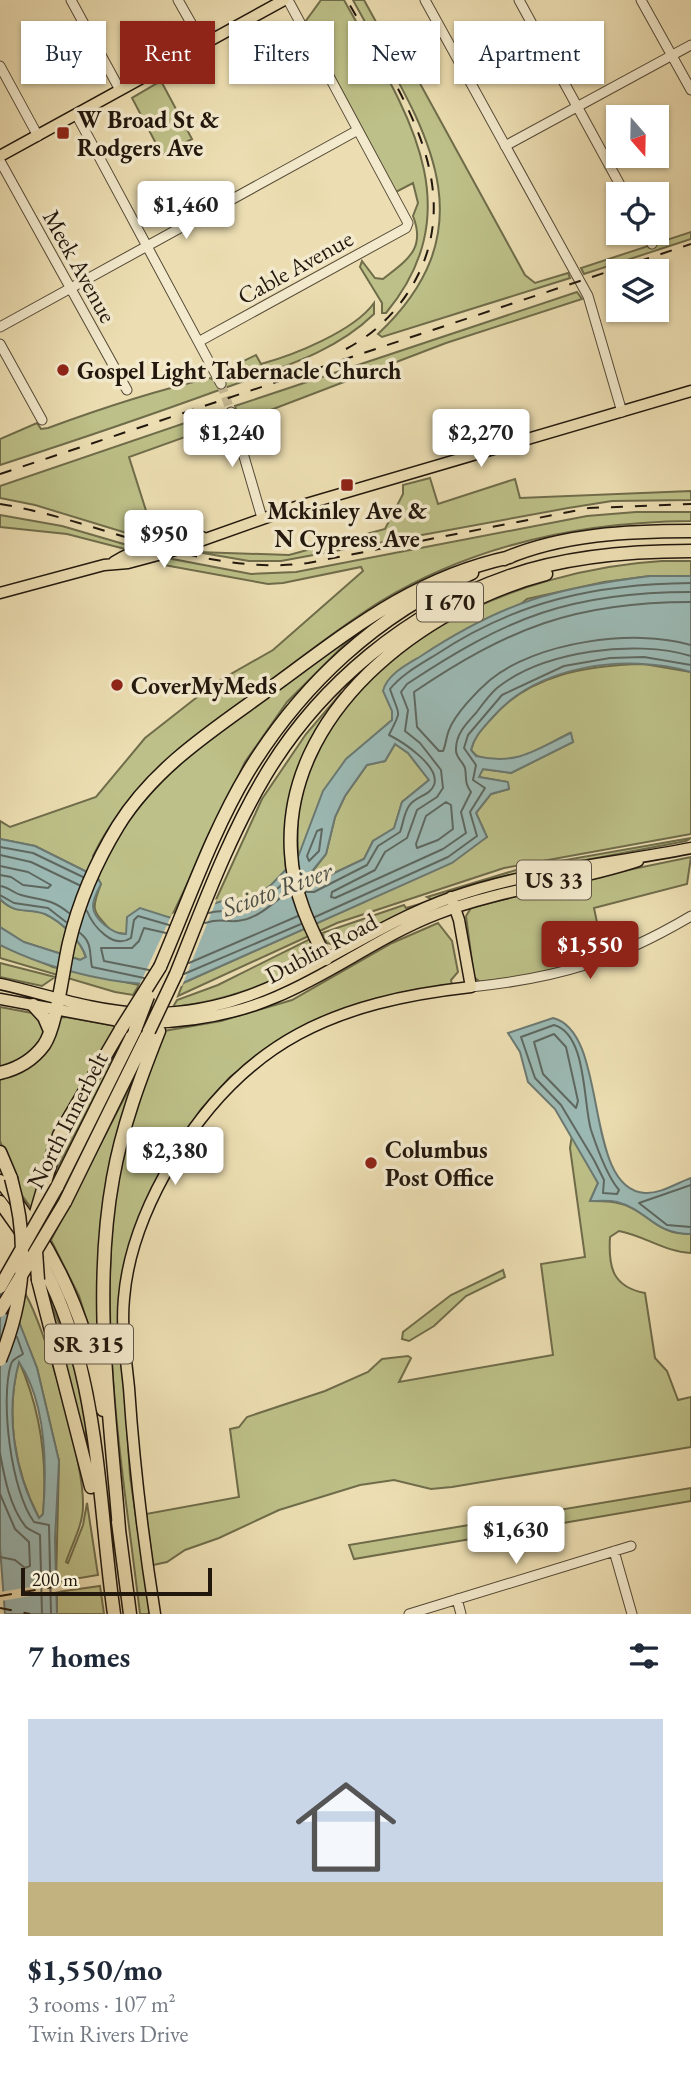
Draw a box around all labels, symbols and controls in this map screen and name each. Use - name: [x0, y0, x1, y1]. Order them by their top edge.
- chip: Buy: [21, 21, 106, 84]
- chip: Rent: [120, 21, 215, 84]
- chip: Filters: [229, 21, 334, 84]
- chip: New: [348, 21, 440, 84]
- chip: Apartment: [454, 21, 604, 84]
- place label: W Broad St & Rodgers Ave: [77, 104, 220, 164]
- north arrow: [606, 105, 668, 168]
- map controls: [606, 105, 669, 322]
- marker: W Broad St & Rodgers Ave: [55, 125, 71, 141]
- pin: $1,460: [129, 182, 243, 241]
- button: locate: [606, 182, 669, 245]
- text: $1,460: [154, 189, 218, 219]
- street label: Meek Avenue: [36, 204, 124, 328]
- street label: Cable Avenue: [232, 223, 358, 311]
- button: layers: [606, 259, 669, 322]
- place label: Gospel Light Tabernacle Church: [77, 355, 402, 387]
- marker: Gospel Light Tabernacle Church: [55, 362, 71, 378]
- pin: $1,240: [175, 410, 289, 469]
- pin: $2,270: [424, 410, 538, 469]
- text: $1,240: [200, 417, 264, 447]
- text: $2,270: [449, 417, 513, 447]
- marker: Mckinley Ave & N Cypress Ave: [339, 477, 355, 493]
- place label: Mckinley Ave & N Cypress Ave: [267, 495, 428, 555]
- pin: $950: [123, 510, 205, 570]
- text: $950: [140, 518, 188, 548]
- road number: I 670: [417, 582, 483, 622]
- place label: CoverMyMeds: [131, 670, 277, 702]
- marker: CoverMyMeds: [109, 677, 125, 693]
- water label: Scioto River: [216, 853, 338, 925]
- road number: US 33: [517, 860, 591, 900]
- street label: Dublin Road: [260, 905, 383, 990]
- pin: $1,550: [533, 922, 647, 981]
- text: $1,550: [558, 929, 622, 959]
- street label: North Innerbelt: [19, 1046, 115, 1194]
- pin: $2,380: [118, 1128, 232, 1187]
- place label: Columbus Post Office: [385, 1134, 494, 1193]
- text: $2,380: [143, 1135, 207, 1165]
- marker: Columbus Post Office: [363, 1155, 379, 1171]
- road number: SR 315: [45, 1324, 133, 1364]
- pin: $1,630: [459, 1506, 573, 1566]
- text: $1,630: [484, 1514, 548, 1544]
- scale bar: [21, 1565, 212, 1597]
- text: 200 m: [32, 1567, 78, 1592]
- text: 7 homes: [28, 1637, 130, 1676]
- icon: filters: [625, 1637, 663, 1675]
- icon: home: [283, 1764, 409, 1890]
- text: $1,550/mo: [28, 1950, 162, 1989]
- text: 3 rooms · 107 m²: [28, 1989, 176, 2019]
- text: Twin Rivers Drive: [28, 2019, 189, 2049]

